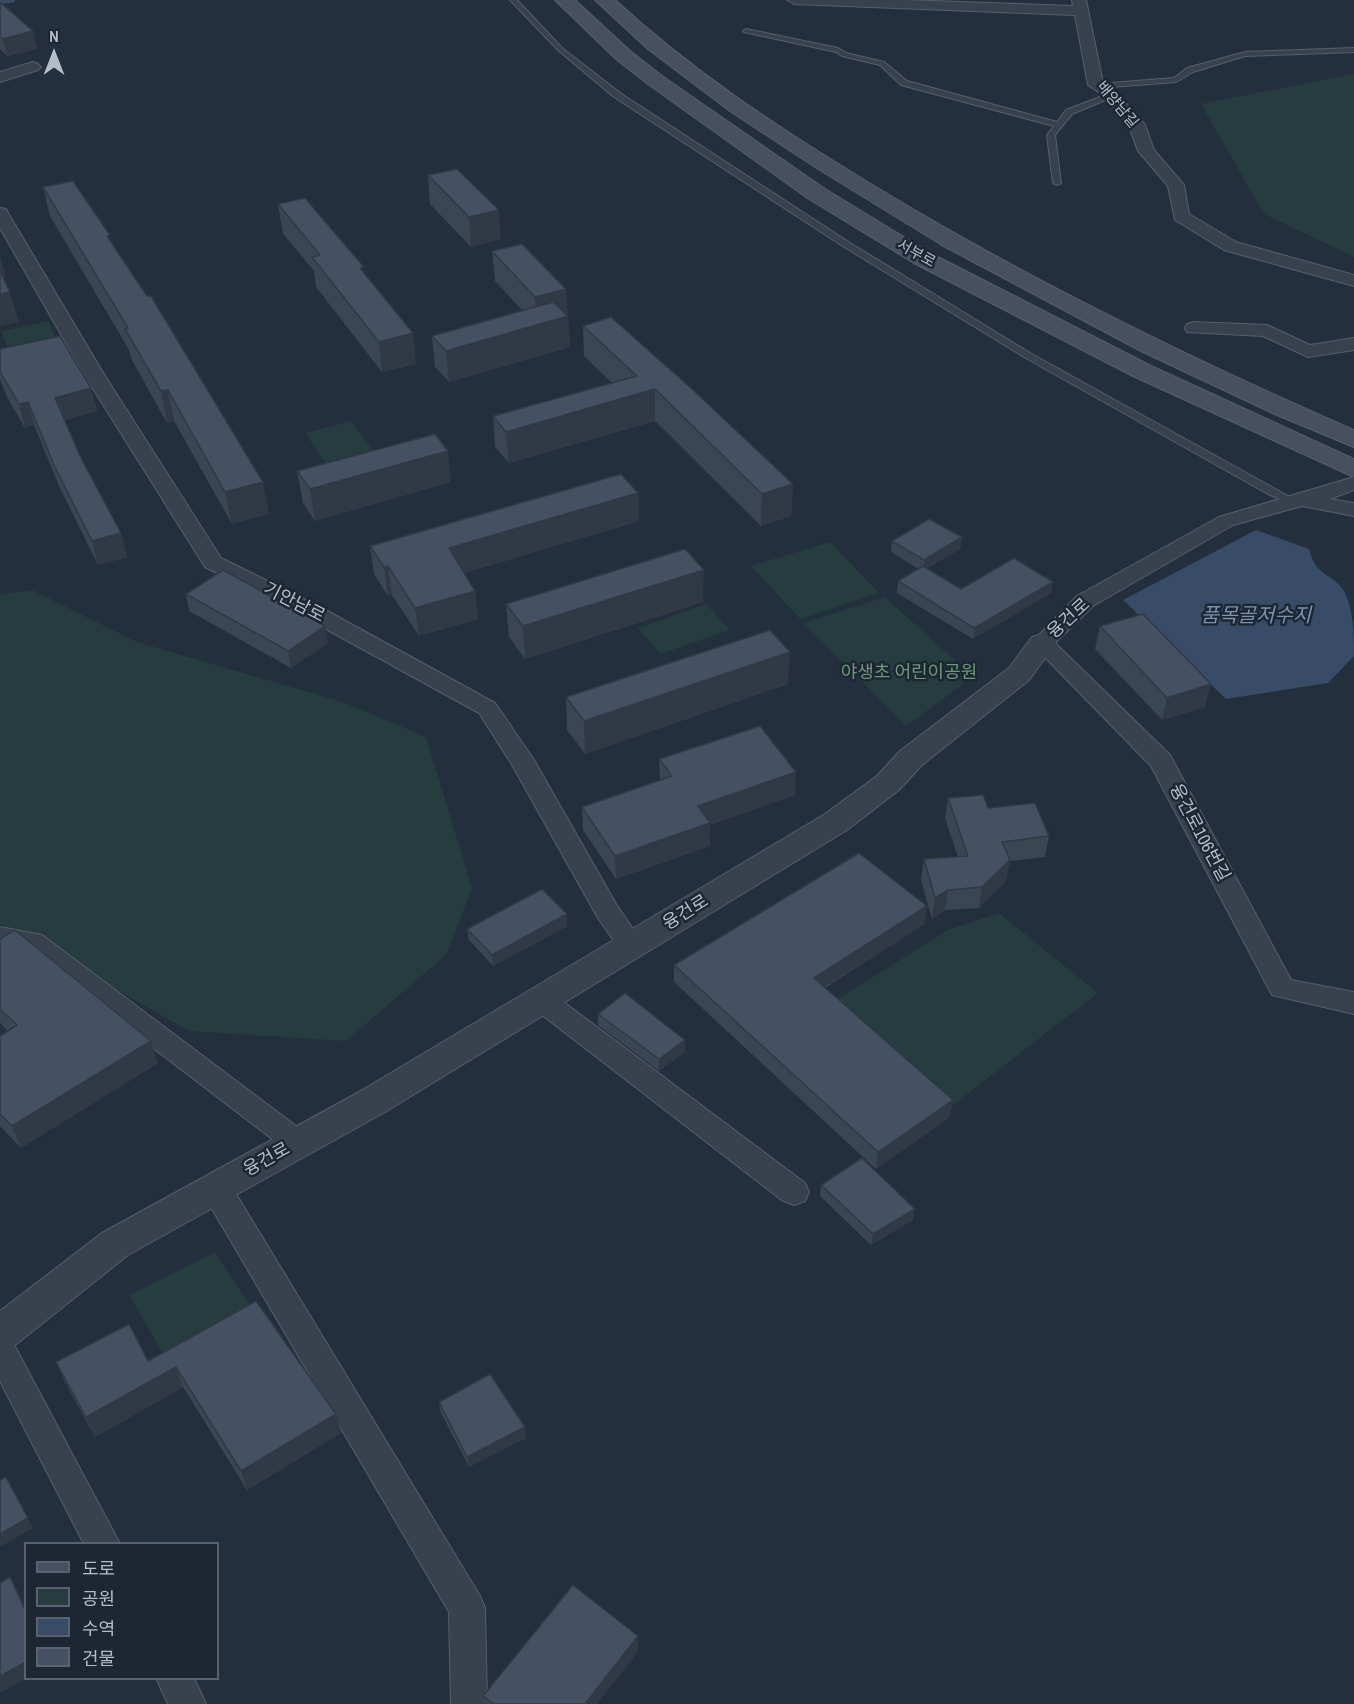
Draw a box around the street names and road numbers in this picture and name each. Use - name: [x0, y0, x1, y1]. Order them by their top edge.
- street label: 배양남길: [1092, 78, 1142, 132]
- street label: 서부로: [894, 236, 938, 272]
- street label: 기안남로: [260, 578, 328, 628]
- street label: 융건로: [1043, 594, 1095, 644]
- street label: 융건로106번길: [1164, 781, 1234, 885]
- street label: 융건로: [659, 891, 713, 935]
- street label: 융건로: [240, 1139, 294, 1181]

